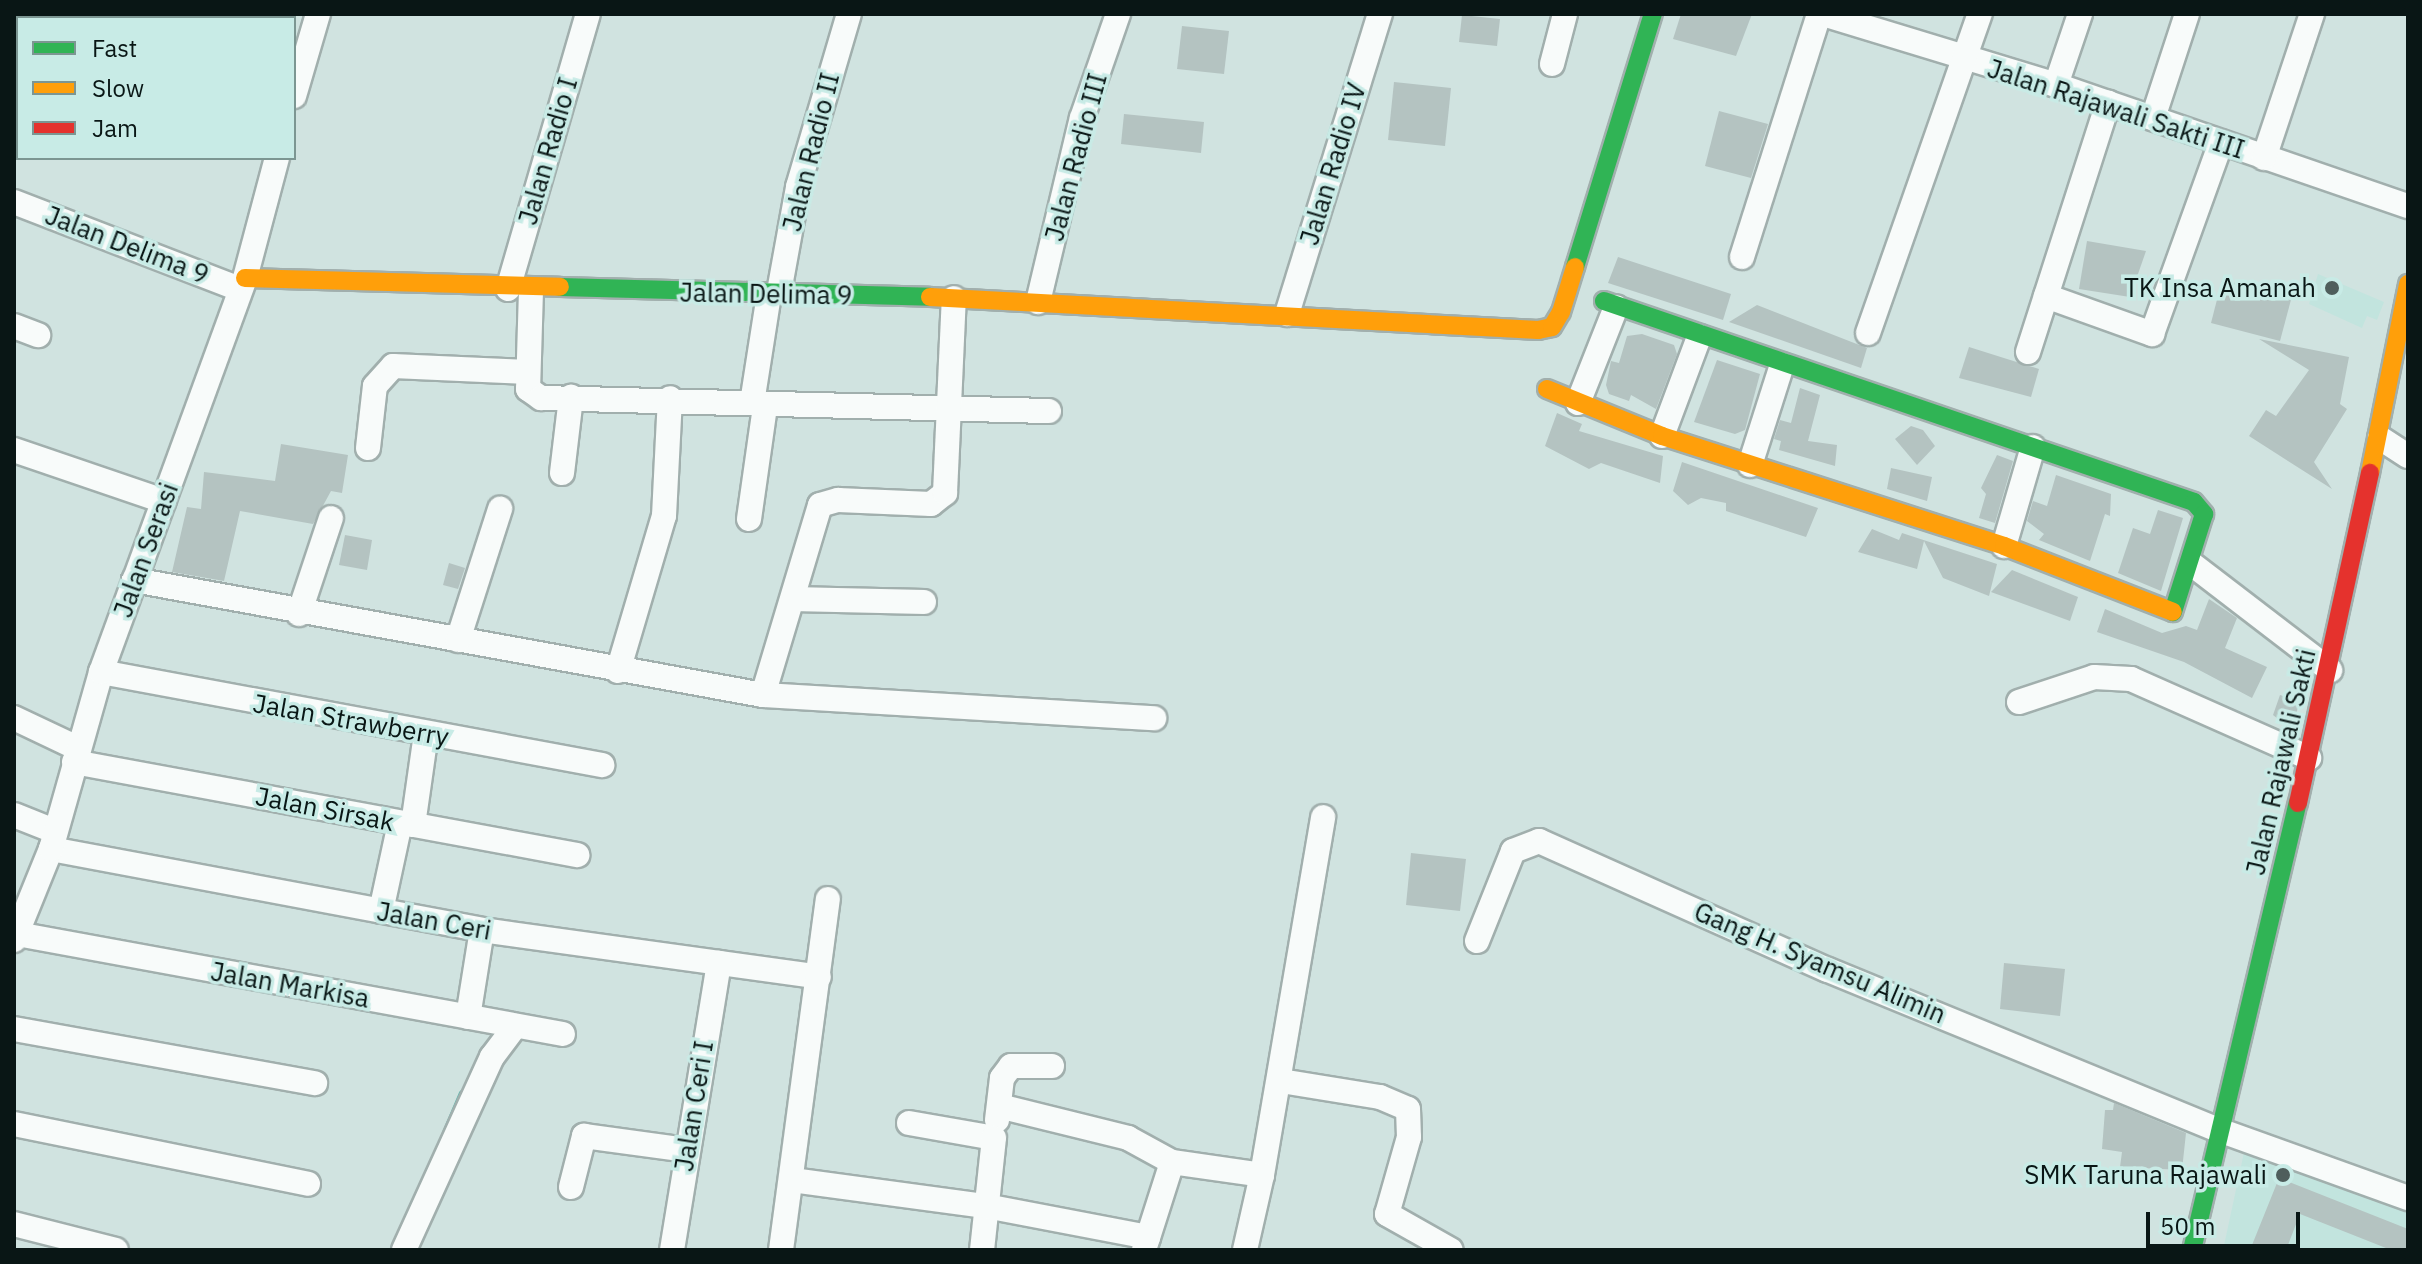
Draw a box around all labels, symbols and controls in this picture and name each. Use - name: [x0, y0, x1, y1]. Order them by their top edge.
- legend: [16, 16, 296, 160]
- text: Fast: [92, 32, 137, 64]
- street label: Jalan Rajawali Sakti III: [1984, 53, 2248, 165]
- street label: Jalan Radio II: [776, 69, 846, 235]
- street label: Jalan Radio III: [1039, 70, 1113, 244]
- text: Slow: [92, 72, 144, 104]
- street label: Jalan Radio I: [512, 74, 584, 228]
- street label: Jalan Radio IV: [1294, 79, 1372, 249]
- text: Jam: [92, 112, 138, 144]
- street label: Jalan Delima 9: [41, 200, 213, 290]
- place label: TK Insa Amanah: [2124, 272, 2316, 304]
- street label: Jalan Delima 9: [679, 277, 853, 311]
- marker: TK Insa Amanah: [2323, 279, 2341, 297]
- street label: Jalan Serasi: [107, 478, 185, 622]
- street label: Jalan Rajawali Sakti: [2240, 646, 2322, 878]
- street label: Jalan Strawberry: [251, 687, 451, 753]
- street label: Jalan Sirsak: [253, 780, 397, 838]
- street label: Jalan Ceri: [374, 896, 494, 946]
- street label: Gang H. Syamsu Alimin: [1690, 896, 1950, 1030]
- street label: Jalan Markisa: [208, 956, 372, 1014]
- street label: Jalan Ceri I: [668, 1038, 720, 1174]
- place label: SMK Taruna Rajawali: [2024, 1159, 2267, 1191]
- marker: SMK Taruna Rajawali: [2274, 1166, 2292, 1184]
- scale bar: [2150, 1196, 2304, 1246]
- text: 50 m: [2160, 1210, 2215, 1242]

